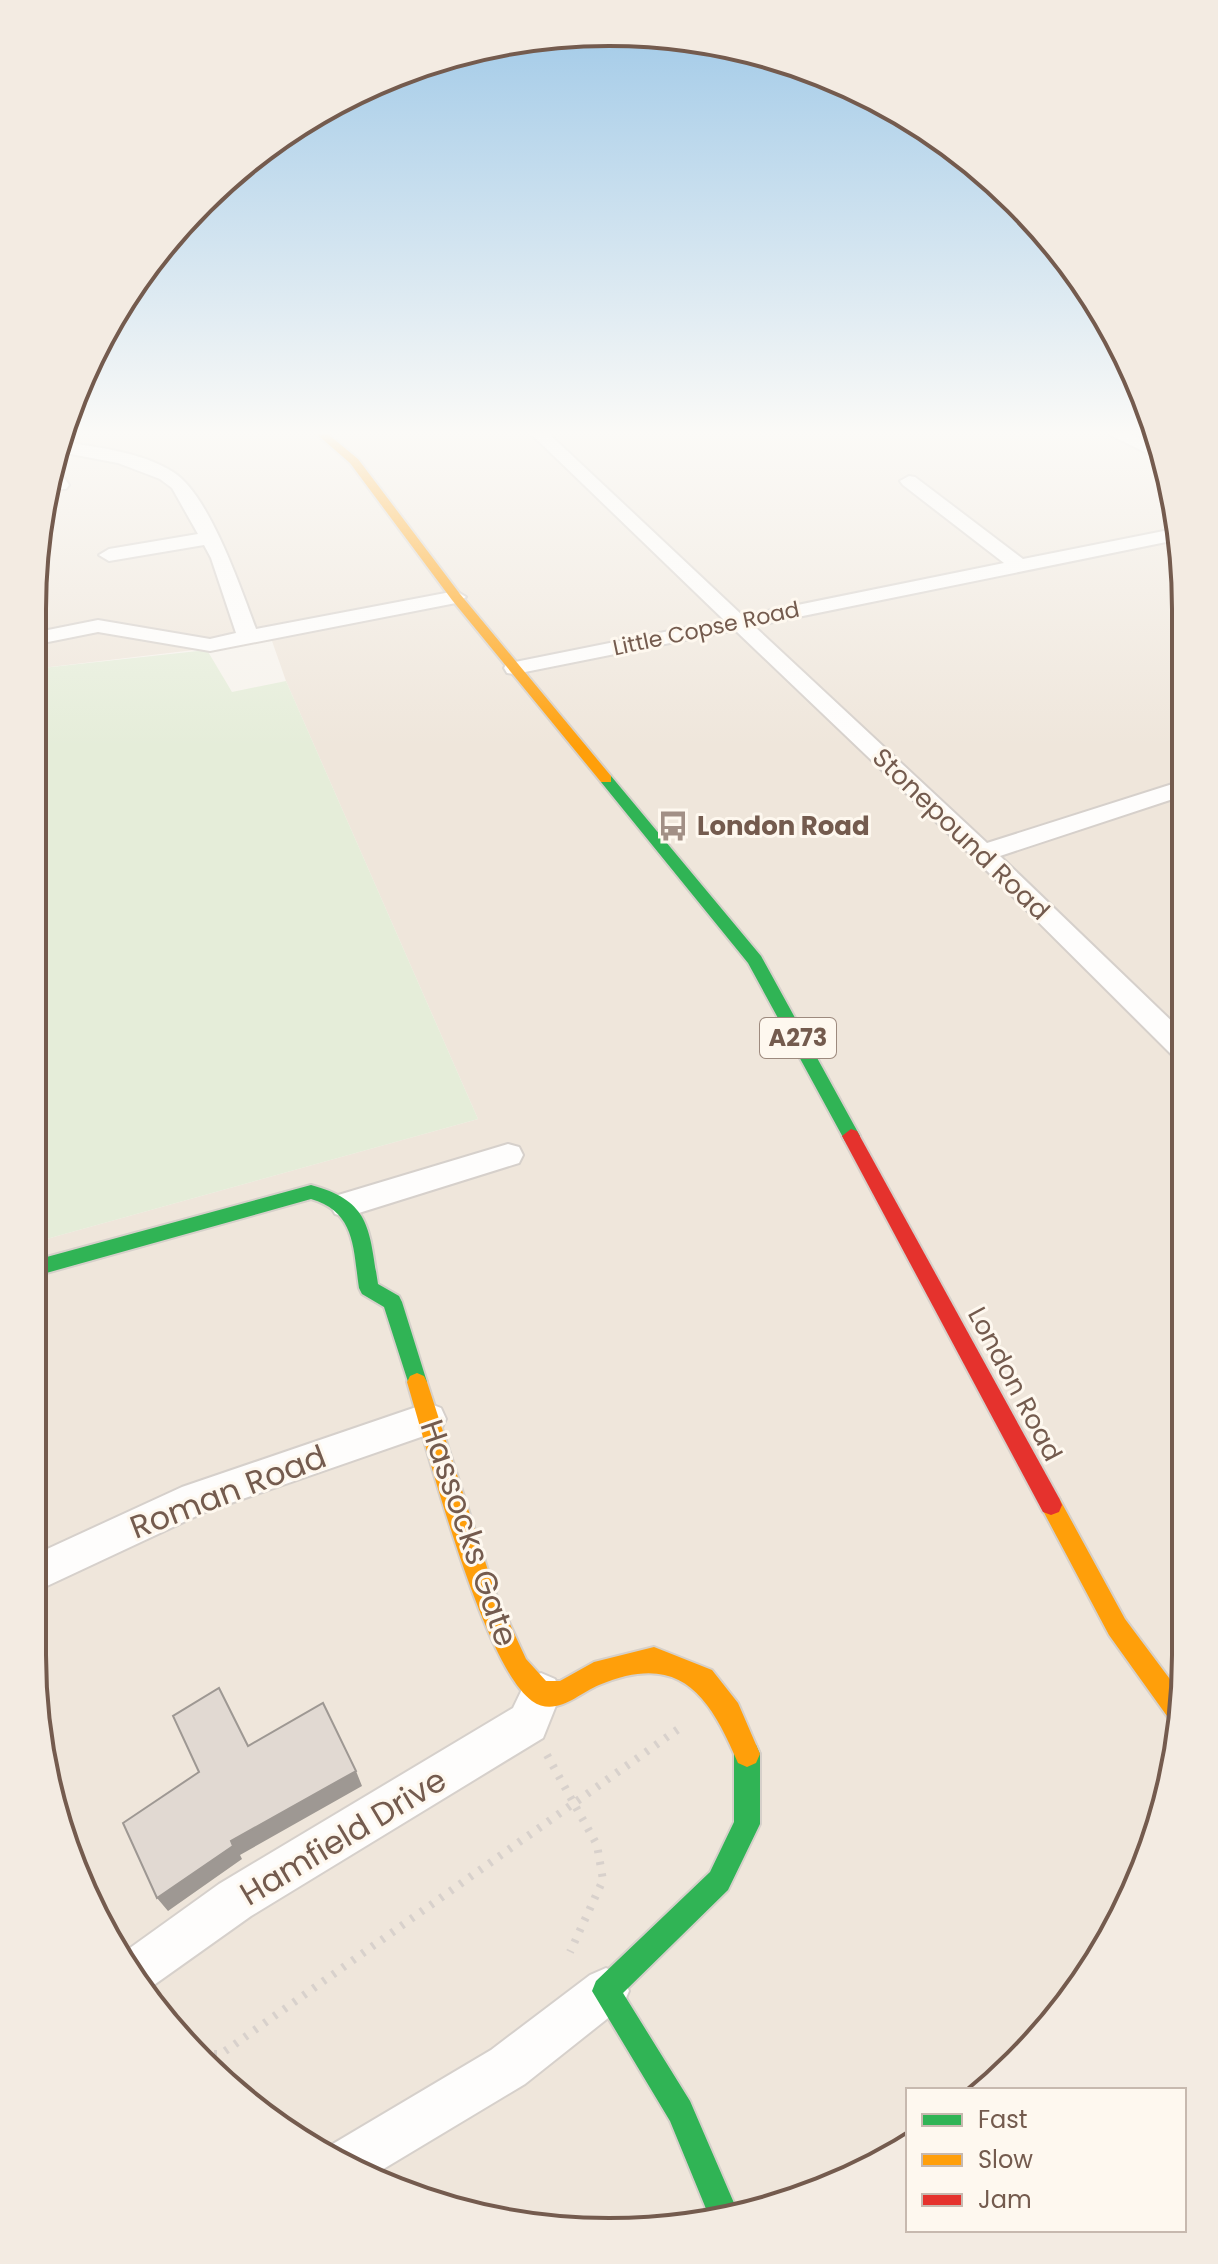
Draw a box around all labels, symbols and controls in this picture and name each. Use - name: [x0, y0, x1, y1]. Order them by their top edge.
- street label: Little Copse Road: [610, 594, 802, 663]
- street label: Stonepound Road: [864, 740, 1058, 928]
- place label: London Road: [697, 808, 870, 844]
- bus stop icon: London Road: [656, 809, 690, 843]
- road number: A273: [760, 1018, 836, 1058]
- street label: London Road: [959, 1301, 1071, 1467]
- street label: Hassocks Gate: [410, 1414, 529, 1652]
- street label: Roman Road: [123, 1433, 332, 1550]
- street label: Hamfield Drive: [231, 1757, 454, 1916]
- legend: [906, 2088, 1186, 2232]
- text: Fast: [978, 2103, 1028, 2136]
- text: Slow: [978, 2143, 1033, 2176]
- text: Jam: [978, 2183, 1032, 2216]

